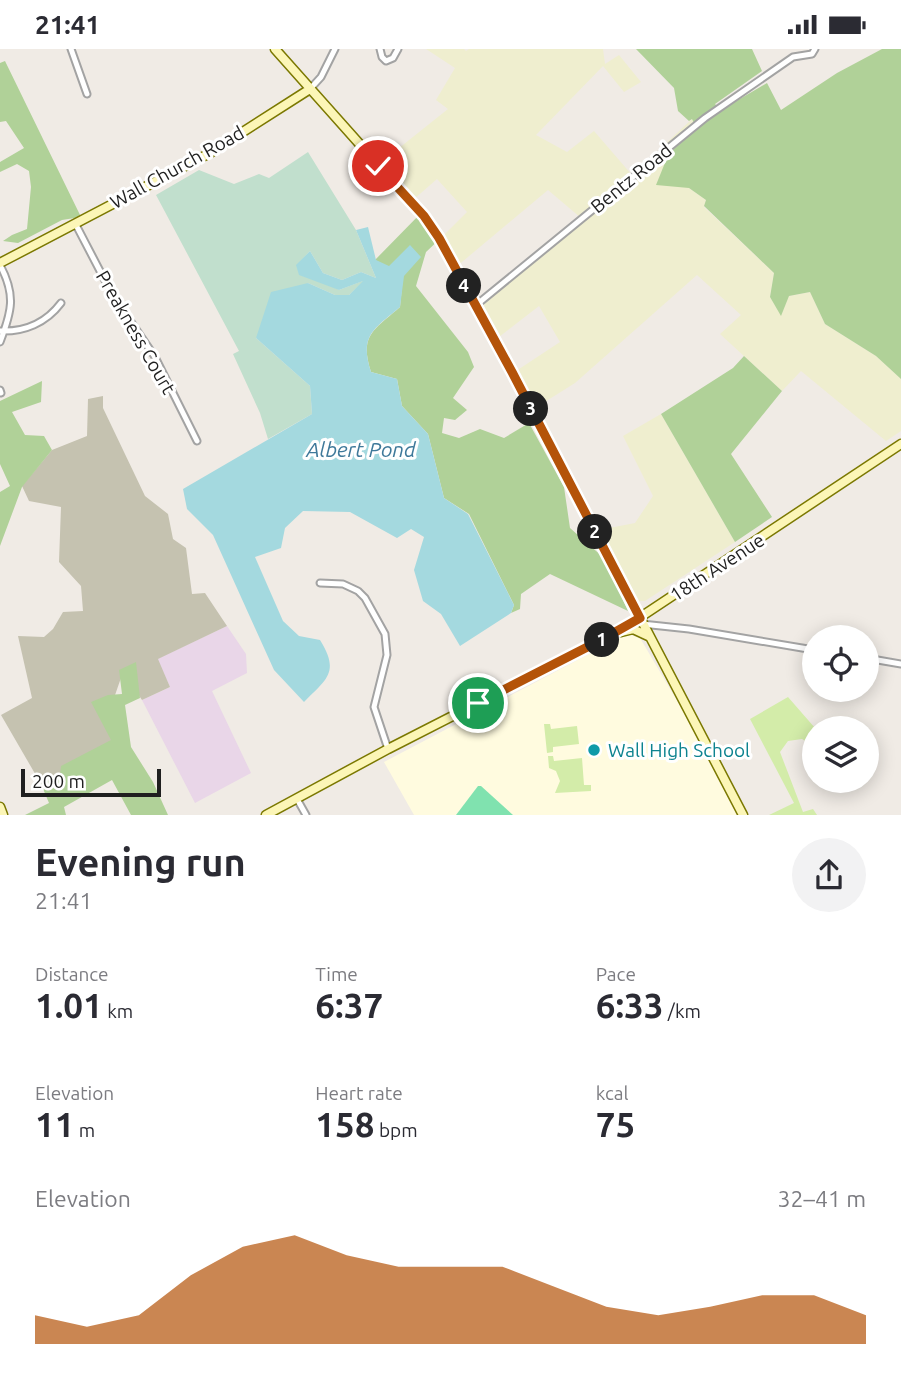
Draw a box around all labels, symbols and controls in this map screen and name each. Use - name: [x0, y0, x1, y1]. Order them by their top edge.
- text: 21:41: [35, 10, 100, 39]
- street label: Wall Church Road: [106, 121, 248, 213]
- pin: [348, 136, 408, 196]
- street label: Bentz Road: [586, 139, 676, 217]
- icon: check: [359, 147, 397, 185]
- street label: Preakness Court: [92, 266, 180, 398]
- pin: 4: [447, 268, 482, 303]
- text: 4: [458, 274, 469, 296]
- pin: 3: [514, 391, 548, 427]
- text: 3: [525, 397, 536, 419]
- water label: Albert Pond: [305, 437, 417, 461]
- pin: 2: [578, 515, 612, 549]
- text: 2: [589, 520, 600, 542]
- street label: 18th Avenue: [666, 528, 768, 606]
- pin: 1: [584, 623, 620, 657]
- map controls: [802, 625, 879, 793]
- button: locate: [802, 625, 879, 702]
- text: 1: [596, 628, 607, 650]
- pin: [448, 673, 508, 733]
- icon: arrive: [459, 684, 497, 722]
- button: layers: [802, 716, 879, 793]
- place label: Wall High School: [608, 739, 750, 761]
- marker: Wall High School: [586, 742, 602, 758]
- scale bar: [21, 766, 161, 798]
- text: 200 m: [32, 770, 85, 792]
- button: share: [792, 838, 866, 912]
- text: Evening run: [35, 841, 246, 883]
- text: 21:41: [35, 888, 93, 913]
- text: Distance: [35, 963, 109, 985]
- text: Time: [315, 963, 358, 985]
- text: Pace: [596, 963, 636, 985]
- text: 1.01: [35, 985, 103, 1025]
- text: 6:37: [315, 985, 383, 1025]
- text: 6:33: [596, 985, 664, 1025]
- text: km: [103, 1000, 133, 1022]
- text: /km: [664, 1000, 701, 1022]
- text: Elevation: [35, 1082, 114, 1104]
- text: Heart rate: [315, 1082, 403, 1104]
- text: kcal: [596, 1082, 628, 1104]
- text: 11: [35, 1104, 74, 1144]
- text: 158: [315, 1104, 375, 1144]
- text: 75: [596, 1104, 635, 1144]
- text: m: [74, 1119, 95, 1141]
- text: bpm: [375, 1119, 418, 1141]
- text: Elevation: [35, 1186, 131, 1211]
- text: 32–41 m: [778, 1186, 866, 1211]

